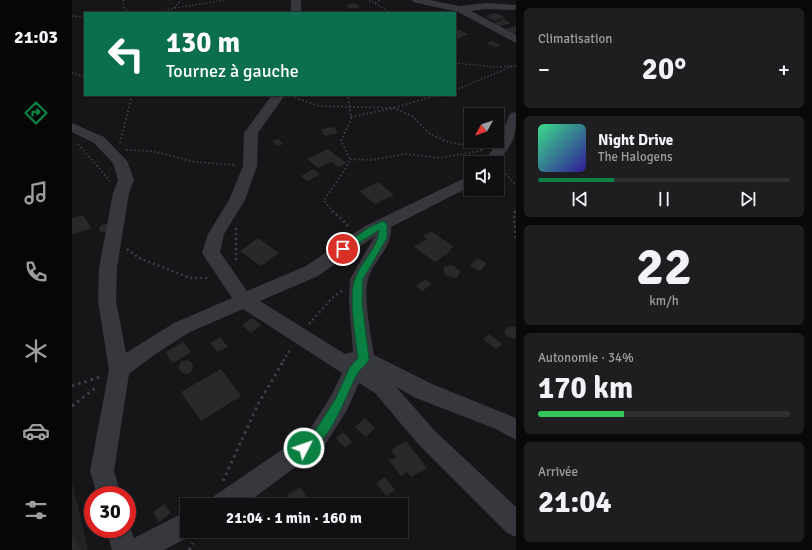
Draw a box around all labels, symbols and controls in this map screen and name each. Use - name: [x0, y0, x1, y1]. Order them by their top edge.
- text: 21:03: [14, 26, 58, 48]
- text: 130 m: [166, 26, 240, 60]
- icon: left: [100, 28, 152, 80]
- text: Climatisation: [538, 31, 612, 47]
- text: 20°: [642, 51, 686, 88]
- text: −: [538, 56, 550, 83]
- text: +: [778, 56, 790, 83]
- text: Tournez à gauche: [166, 60, 299, 82]
- icon: directions: [22, 99, 50, 127]
- north arrow: [464, 108, 504, 148]
- map controls: [464, 108, 504, 196]
- text: Night Drive: [598, 131, 673, 149]
- text: The Halogens: [598, 149, 673, 165]
- button: sound: [464, 156, 504, 196]
- icon: music: [22, 179, 50, 207]
- icon: previous: [569, 188, 591, 210]
- icon: pause: [653, 188, 675, 210]
- icon: next: [737, 188, 759, 210]
- pin: [326, 232, 360, 266]
- text: 22: [636, 235, 692, 299]
- icon: arrive: [332, 238, 354, 260]
- icon: phone: [22, 258, 50, 286]
- text: km/h: [649, 293, 679, 309]
- icon: climate: [22, 337, 50, 365]
- text: Autonomie · 34%: [538, 350, 634, 366]
- text: 170 km: [538, 370, 633, 407]
- icon: car: [22, 417, 50, 445]
- position arrow: [283, 427, 325, 469]
- text: Arrivée: [538, 464, 578, 480]
- text: 21:04: [538, 484, 612, 521]
- speed limit sign: 30: [84, 486, 136, 538]
- icon: filters: [22, 496, 50, 524]
- text: 21:04 · 1 min · 160 m: [226, 509, 362, 527]

